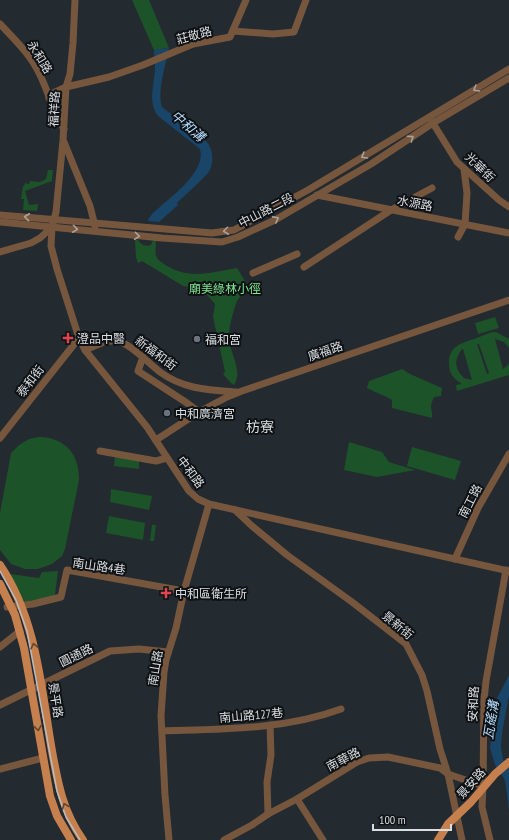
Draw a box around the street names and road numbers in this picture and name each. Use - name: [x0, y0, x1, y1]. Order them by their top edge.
- street label: 莊敬路: [175, 23, 213, 47]
- street label: 永和路: [24, 38, 56, 76]
- street label: 福祥路: [46, 91, 62, 127]
- street label: 光華街: [462, 149, 498, 185]
- street label: 中山路二段: [236, 190, 296, 230]
- street label: 水源路: [396, 192, 434, 214]
- street label: 新福和街: [132, 333, 180, 373]
- street label: 廣福路: [306, 338, 344, 364]
- street label: 泰和街: [13, 362, 47, 400]
- street label: 中和路: [174, 453, 208, 491]
- street label: 南工路: [455, 482, 485, 520]
- street label: 南山路4巷: [72, 555, 126, 577]
- street label: 景新街: [379, 608, 417, 642]
- street label: 圓通路: [57, 640, 95, 670]
- street label: 南山路: [145, 649, 165, 687]
- street label: 景平路: [46, 681, 66, 719]
- street label: 安和路: [465, 686, 481, 722]
- street label: 南山路127巷: [218, 705, 284, 725]
- street label: 南華路: [324, 744, 362, 774]
- street label: 景安路: [453, 765, 489, 801]

